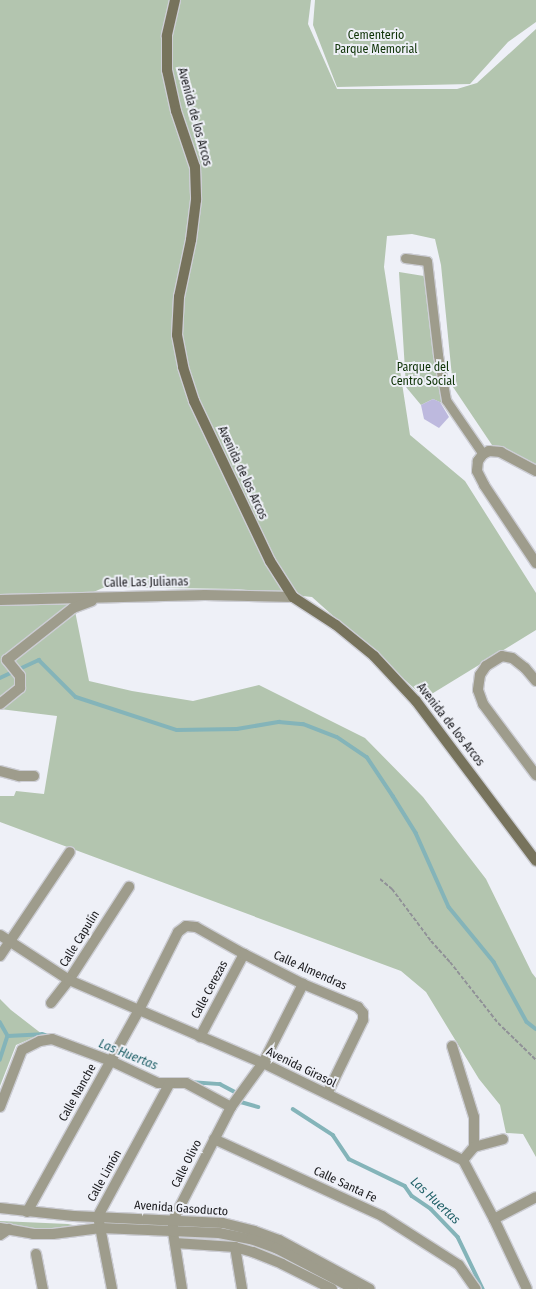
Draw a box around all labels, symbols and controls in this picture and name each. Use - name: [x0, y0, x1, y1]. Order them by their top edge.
- park label: Cementerio Parque Memorial: [335, 29, 417, 57]
- street label: Avenida de los Arcos: [174, 66, 214, 168]
- park label: Parque del Centro Social: [391, 361, 455, 389]
- street label: Avenida de los Arcos: [214, 424, 270, 522]
- street label: Calle Las Julianas: [104, 575, 188, 591]
- street label: Avenida de los Arcos: [413, 681, 487, 769]
- street label: Calle Capulín: [57, 908, 103, 970]
- street label: Calle Almendras: [271, 948, 349, 994]
- street label: Calle Cerezas: [189, 958, 231, 1022]
- water label: Las Huertas: [96, 1036, 160, 1074]
- street label: Avenida Girasol: [264, 1045, 338, 1091]
- street label: Calle Nanche: [56, 1062, 100, 1124]
- street label: Calle Olivo: [169, 1138, 205, 1190]
- street label: Calle Limón: [85, 1148, 125, 1204]
- street label: Calle Santa Fe: [311, 1164, 379, 1206]
- water label: Las Huertas: [407, 1174, 463, 1228]
- street label: Avenida Gasoducto: [134, 1199, 228, 1219]

